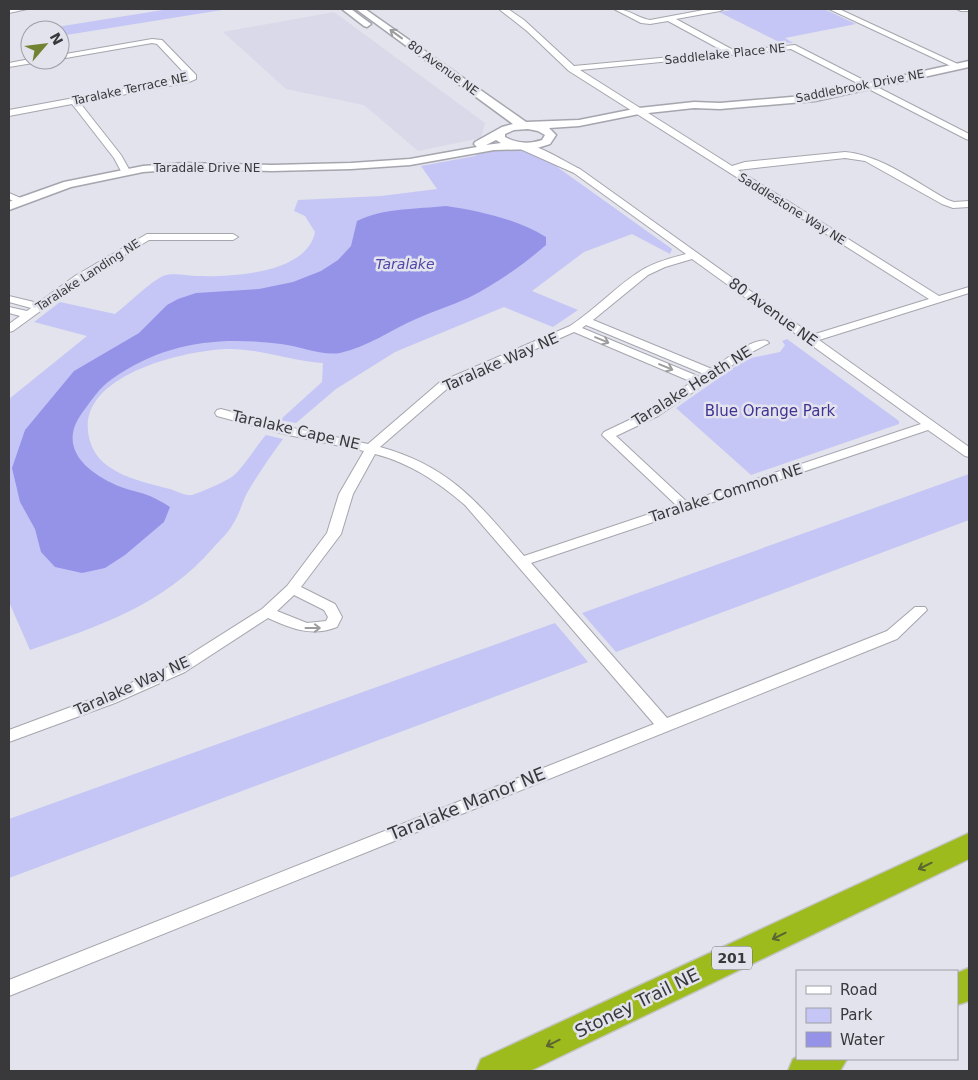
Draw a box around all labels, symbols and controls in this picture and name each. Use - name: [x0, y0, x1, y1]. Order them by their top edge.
- north arrow: [20, 20, 70, 70]
- one-way arrow: [389, 29, 403, 39]
- text: N: [47, 30, 66, 48]
- street label: 80 Avenue NE: [405, 38, 481, 98]
- street label: Saddlelake Place NE: [664, 41, 786, 67]
- street label: Saddlebrook Drive NE: [794, 67, 926, 105]
- street label: Taralake Terrace NE: [70, 70, 189, 108]
- street label: Taradale Drive NE: [153, 161, 260, 175]
- street label: Saddlestone Way NE: [736, 170, 848, 248]
- street label: Taralake Landing NE: [32, 236, 143, 315]
- water label: Taralake: [375, 256, 435, 272]
- street label: 80 Avenue NE: [725, 274, 821, 350]
- street label: Taralake Way NE: [440, 329, 561, 396]
- one-way arrow: [594, 336, 609, 346]
- street label: Taralake Heath NE: [628, 342, 755, 431]
- one-way arrow: [658, 363, 673, 372]
- park label: Blue Orange Park: [705, 402, 836, 420]
- street label: Taralake Cape NE: [229, 406, 362, 453]
- street label: Taralake Common NE: [646, 460, 805, 527]
- one-way arrow: [304, 623, 321, 633]
- street label: Taralake Way NE: [71, 653, 192, 720]
- street label: Taralake Manor NE: [385, 763, 548, 845]
- one-way arrow: [918, 861, 933, 871]
- one-way arrow: [771, 931, 786, 941]
- road number: 201: [712, 946, 752, 970]
- street label: Stoney Trail NE: [571, 963, 702, 1042]
- legend: [796, 970, 958, 1060]
- text: Road: [840, 981, 878, 999]
- text: Park: [840, 1006, 873, 1024]
- text: Water: [840, 1031, 885, 1049]
- one-way arrow: [546, 1039, 561, 1048]

